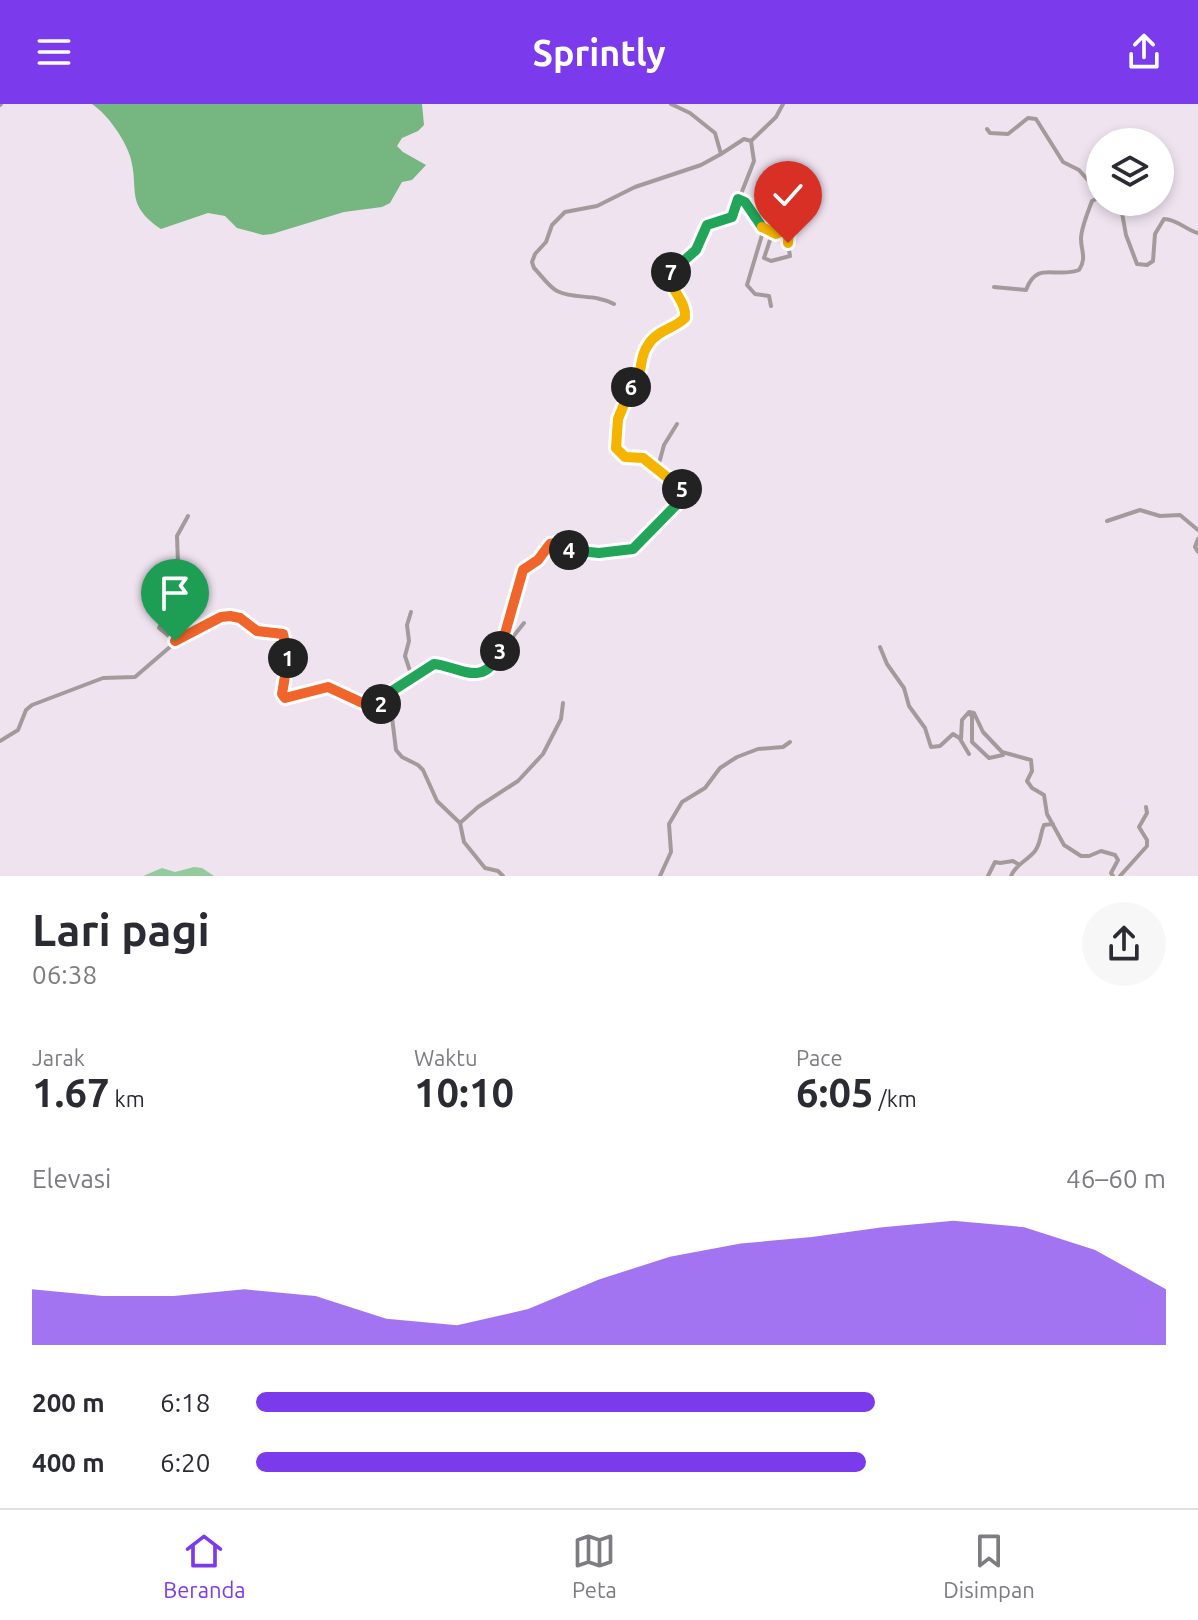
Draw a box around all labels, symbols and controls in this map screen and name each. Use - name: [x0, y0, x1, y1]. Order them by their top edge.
- icon: menu: [32, 30, 76, 74]
- icon: share: [1122, 30, 1166, 74]
- text: Sprintly: [532, 32, 666, 73]
- map controls: [1086, 128, 1174, 216]
- button: layers: [1086, 128, 1174, 216]
- pin: [754, 161, 822, 243]
- icon: check: [766, 173, 810, 217]
- pin: 7: [651, 252, 691, 292]
- text: 7: [665, 259, 677, 284]
- pin: 6: [611, 367, 651, 407]
- text: 6: [625, 374, 637, 399]
- pin: 5: [662, 469, 702, 509]
- text: 5: [676, 476, 688, 501]
- pin: 4: [549, 530, 589, 570]
- text: 4: [563, 537, 575, 562]
- pin: [141, 559, 209, 641]
- icon: arrive: [153, 571, 197, 615]
- pin: 3: [480, 631, 520, 671]
- pin: 1: [268, 638, 308, 678]
- text: 3: [494, 638, 506, 663]
- text: 1: [282, 645, 294, 670]
- pin: 2: [361, 684, 401, 724]
- text: 2: [375, 691, 387, 716]
- button: share: [1082, 902, 1166, 986]
- text: Lari pagi: [32, 905, 210, 954]
- text: 06:38: [32, 960, 97, 989]
- text: Jarak: [32, 1045, 85, 1070]
- text: Waktu: [414, 1045, 478, 1070]
- text: Pace: [796, 1045, 843, 1070]
- text: 1.67: [32, 1070, 110, 1115]
- text: 10:10: [414, 1070, 514, 1115]
- text: 6:05: [796, 1070, 874, 1115]
- text: km: [110, 1086, 145, 1111]
- text: /km: [874, 1086, 917, 1111]
- text: Elevasi: [32, 1164, 111, 1193]
- text: 46–60 m: [1066, 1164, 1166, 1193]
- text: 200 m: [32, 1388, 105, 1417]
- text: 6:18: [160, 1388, 210, 1417]
- text: 400 m: [32, 1448, 105, 1477]
- text: 6:20: [160, 1448, 210, 1477]
- tab: Beranda: [163, 1529, 246, 1602]
- tab: Peta: [572, 1529, 617, 1602]
- tab: Disimpan: [943, 1529, 1035, 1602]

